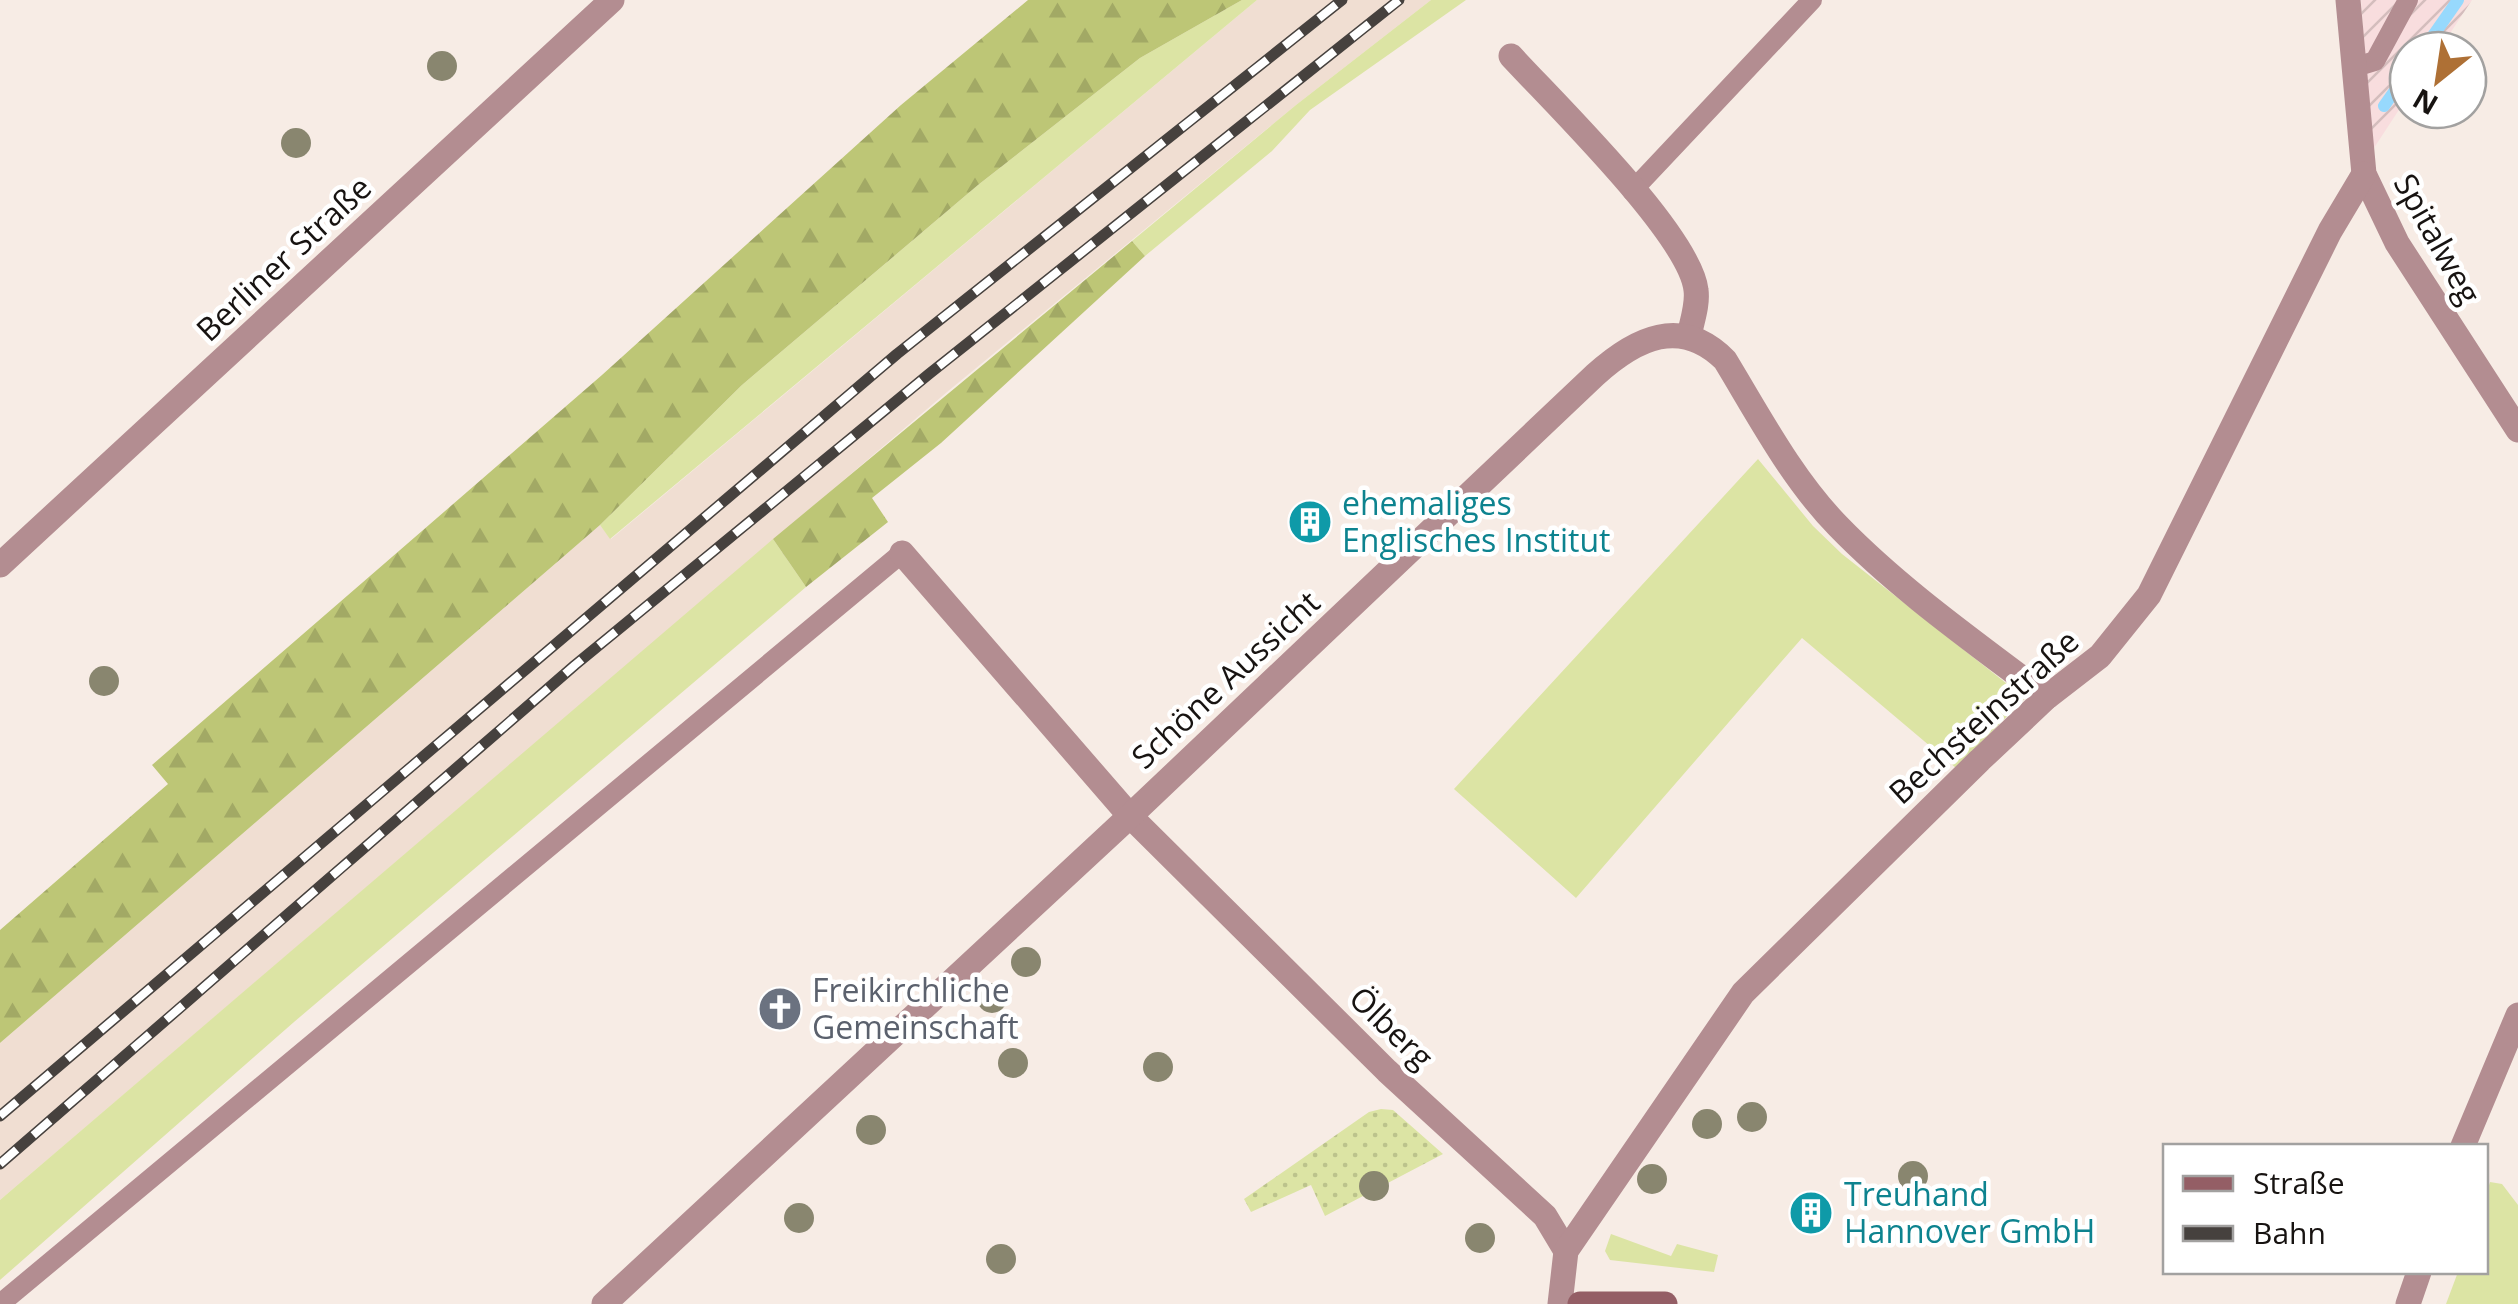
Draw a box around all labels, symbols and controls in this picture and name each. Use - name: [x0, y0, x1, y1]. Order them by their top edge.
- north arrow: [2388, 30, 2488, 130]
- text: N: [2406, 80, 2444, 125]
- street label: Spitalweg: [2385, 165, 2492, 311]
- street label: Berliner Straße: [186, 166, 380, 350]
- place label: ehemaliges Englisches Institut: [1342, 481, 1610, 561]
- building icon: ehemaliges Englisches Institut: [1287, 499, 1333, 545]
- street label: Schöne Aussicht: [1122, 581, 1328, 777]
- street label: Bechsteinstraße: [1879, 619, 2087, 813]
- place label: Freikirchliche Gemeinschaft: [812, 968, 1019, 1048]
- street label: Ölberg: [1341, 976, 1443, 1077]
- church icon: Freikirchliche Gemeinschaft: [757, 986, 803, 1032]
- legend: [2163, 1144, 2488, 1274]
- text: Straße: [2253, 1162, 2345, 1203]
- place label: Treuhand Hannover GmbH: [1844, 1172, 2095, 1252]
- building icon: Treuhand Hannover GmbH: [1788, 1190, 1834, 1236]
- text: Bahn: [2253, 1212, 2326, 1253]

